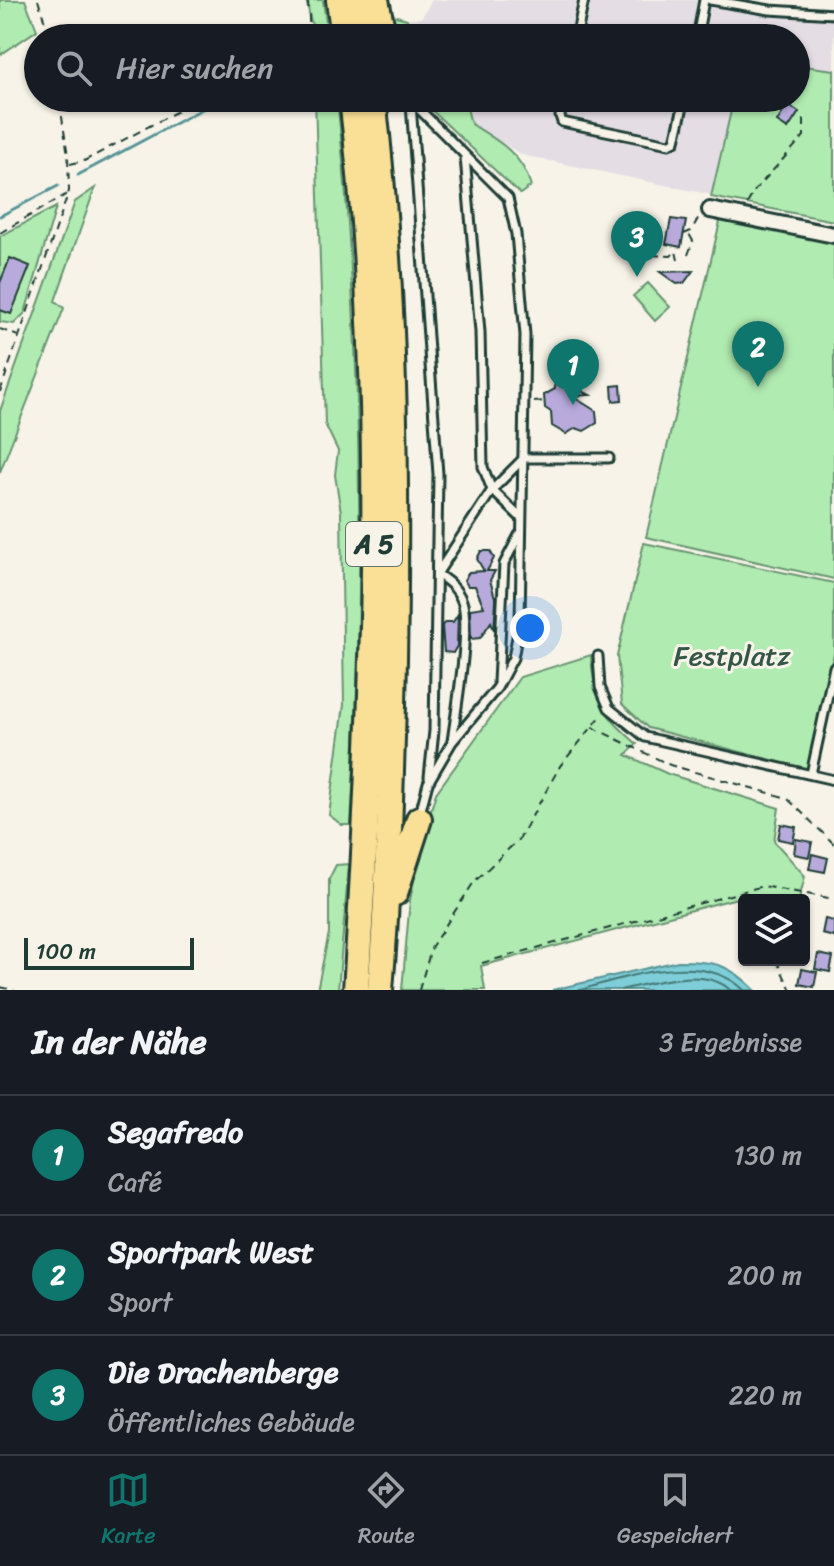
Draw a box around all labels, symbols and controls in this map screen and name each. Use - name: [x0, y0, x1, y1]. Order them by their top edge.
- search box: [24, 24, 810, 112]
- text: Hier suchen: [116, 41, 273, 95]
- icon: search: [52, 46, 96, 90]
- pin: 3: [611, 211, 663, 277]
- pin: 2: [732, 321, 784, 387]
- pin: 1: [547, 339, 599, 405]
- road number: A 5: [346, 522, 402, 566]
- your location: [510, 608, 550, 648]
- park label: Festplatz: [673, 631, 791, 680]
- map controls: [738, 894, 810, 966]
- button: layers: [738, 894, 810, 966]
- text: 100 m: [36, 932, 96, 971]
- scale bar: [24, 934, 194, 970]
- text: In der Nähe: [32, 1012, 207, 1072]
- text: 3 Ergebnisse: [659, 1019, 802, 1065]
- text: Segafredo: [108, 1105, 243, 1159]
- text: 1: [52, 1132, 64, 1178]
- text: 130 m: [733, 1132, 802, 1178]
- text: Café: [108, 1159, 162, 1205]
- text: Sportpark West: [108, 1225, 314, 1279]
- text: 2: [50, 1252, 66, 1298]
- text: 200 m: [727, 1252, 802, 1298]
- text: Sport: [108, 1279, 172, 1325]
- text: Die Drachenberge: [108, 1345, 338, 1399]
- text: 3: [51, 1372, 65, 1418]
- text: 220 m: [729, 1372, 802, 1418]
- text: Öffentliches Gebäude: [108, 1399, 355, 1445]
- tab: Karte: [101, 1468, 156, 1555]
- tab: Route: [358, 1468, 415, 1555]
- tab: Gespeichert: [617, 1468, 733, 1555]

